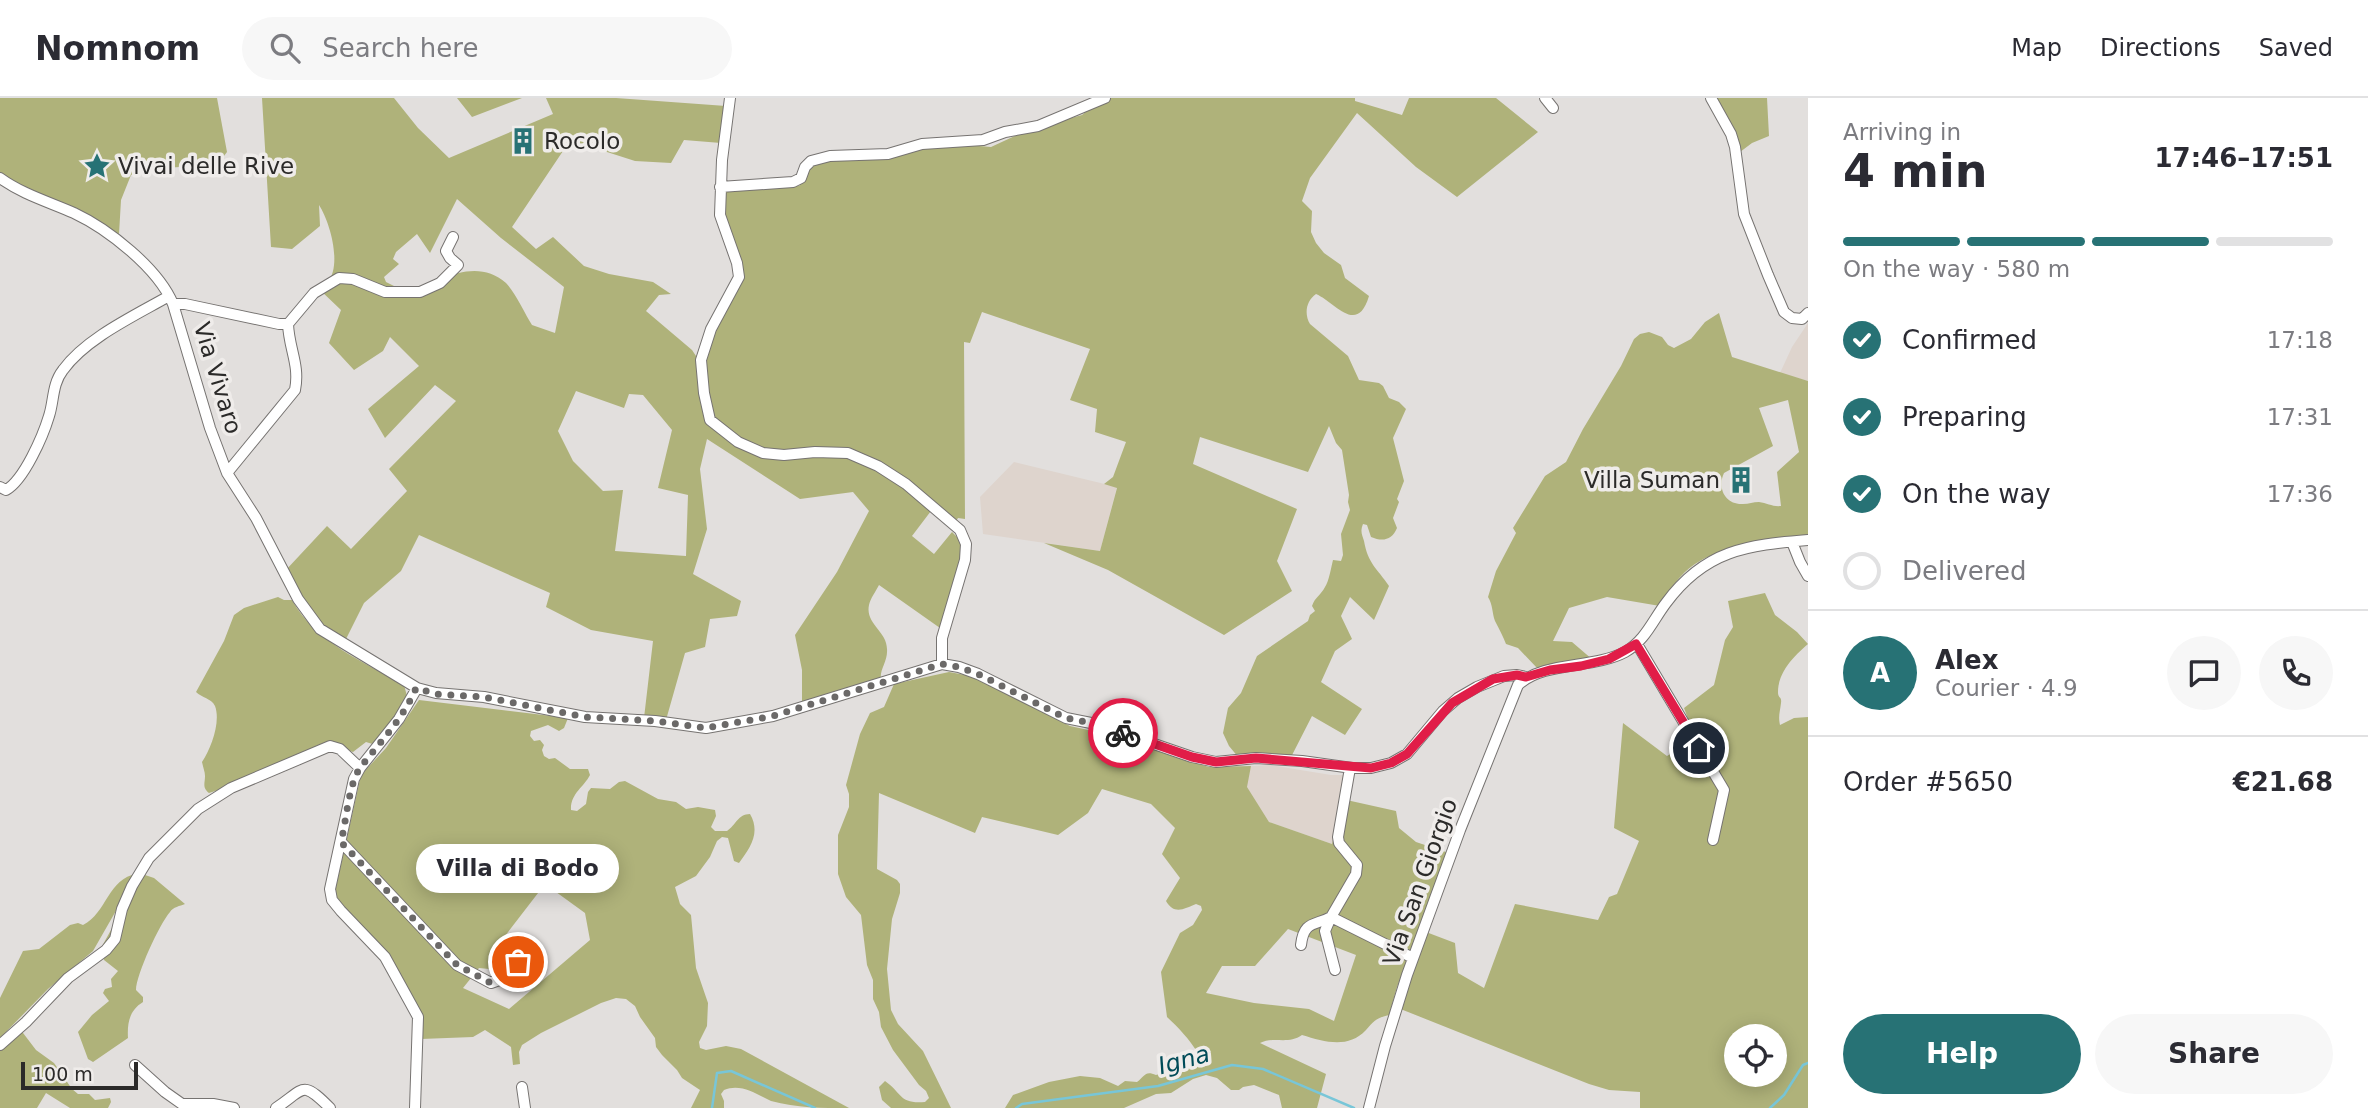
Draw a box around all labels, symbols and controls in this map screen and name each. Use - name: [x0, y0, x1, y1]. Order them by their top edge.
- search box: [242, 17, 732, 80]
- text: Nomnom: [35, 29, 200, 68]
- icon: search: [266, 29, 304, 67]
- text: Search here: [322, 33, 478, 63]
- text: Map: [2011, 34, 2062, 62]
- text: Directions: [2100, 34, 2221, 62]
- text: Saved: [2259, 34, 2333, 62]
- text: Arriving in: [1843, 119, 1961, 145]
- building icon: Rocolo: [508, 126, 538, 156]
- place label: Rocolo: [544, 128, 620, 154]
- text: 17:46–17:51: [2154, 143, 2333, 173]
- text: 4 min: [1843, 144, 1987, 198]
- place icon: Vivai delle Rive: [82, 151, 112, 181]
- place label: Vivai delle Rive: [118, 153, 294, 179]
- text: On the way · 580 m: [1843, 256, 2070, 282]
- street label: Via Vivaro: [189, 319, 247, 437]
- icon: check: [1843, 321, 1881, 359]
- text: Confirmed: [1902, 325, 2037, 355]
- text: 17:18: [2267, 327, 2333, 353]
- icon: check: [1843, 398, 1881, 436]
- text: Preparing: [1902, 402, 2027, 432]
- text: 17:31: [2267, 404, 2333, 430]
- building icon: Villa Suman: [1726, 465, 1756, 495]
- place label: Villa Suman: [1584, 467, 1720, 493]
- icon: check: [1843, 475, 1881, 513]
- text: On the way: [1902, 479, 2051, 509]
- text: 17:36: [2267, 481, 2333, 507]
- text: Delivered: [1902, 556, 2026, 586]
- button: chat: [2167, 636, 2241, 710]
- button: phone: [2259, 636, 2333, 710]
- text: Alex: [1935, 645, 1998, 675]
- text: A: [1870, 658, 1890, 688]
- text: Courier · 4.9: [1935, 675, 2078, 701]
- courier: [1088, 698, 1158, 768]
- icon: bike: [1104, 714, 1142, 752]
- pin: [1669, 718, 1729, 778]
- icon: home: [1680, 729, 1718, 767]
- text: Order #5650: [1843, 767, 2013, 797]
- text: €21.68: [2233, 767, 2333, 797]
- street label: Via San Giorgio: [1378, 795, 1462, 969]
- callout: Villa di Bodo: [416, 843, 620, 892]
- text: Villa di Bodo: [436, 855, 599, 881]
- pin: [488, 932, 548, 992]
- icon: bag: [499, 943, 537, 981]
- button: Help: [1843, 1014, 2081, 1094]
- button: Share: [2095, 1014, 2333, 1094]
- map controls: [1724, 1024, 1787, 1087]
- button: locate: [1724, 1024, 1787, 1087]
- water label: Igna: [1155, 1040, 1213, 1080]
- scale bar: [21, 1059, 138, 1091]
- text: 100 m: [32, 1063, 93, 1085]

